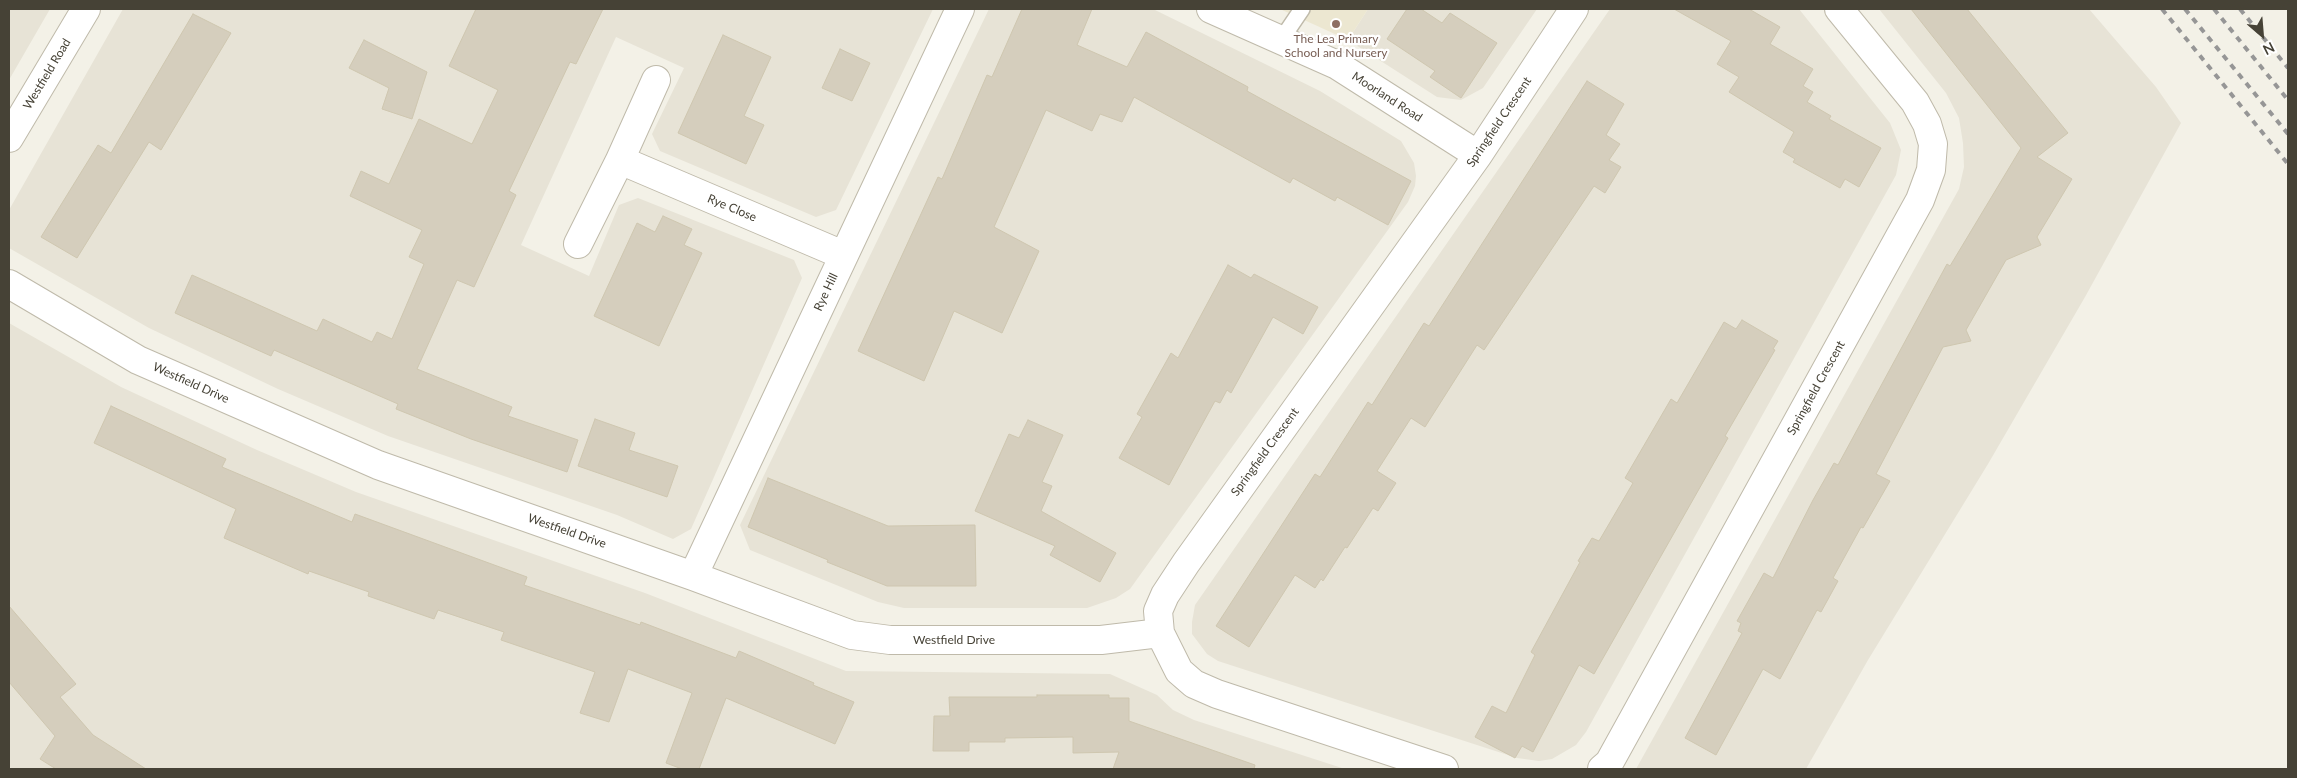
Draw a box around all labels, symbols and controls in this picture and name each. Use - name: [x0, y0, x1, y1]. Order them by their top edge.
- north arrow: [2237, 10, 2287, 60]
- marker: The Lea Primary School and Nursery: [1330, 18, 1342, 30]
- place label: The Lea Primary School and Nursery: [1284, 32, 1388, 60]
- street label: Westfield Road: [20, 36, 74, 112]
- text: N: [2260, 39, 2278, 59]
- street label: Moorland Road: [1349, 69, 1425, 125]
- street label: Springfield Crescent: [1463, 74, 1535, 170]
- street label: Rye Close: [705, 191, 759, 225]
- street label: Rye Hill: [811, 271, 841, 313]
- street label: Springfield Crescent: [1784, 338, 1848, 438]
- street label: Westfield Drive: [151, 360, 231, 406]
- street label: Springfield Crescent: [1228, 405, 1302, 499]
- street label: Westfield Drive: [526, 511, 608, 551]
- street label: Westfield Drive: [913, 633, 995, 647]

